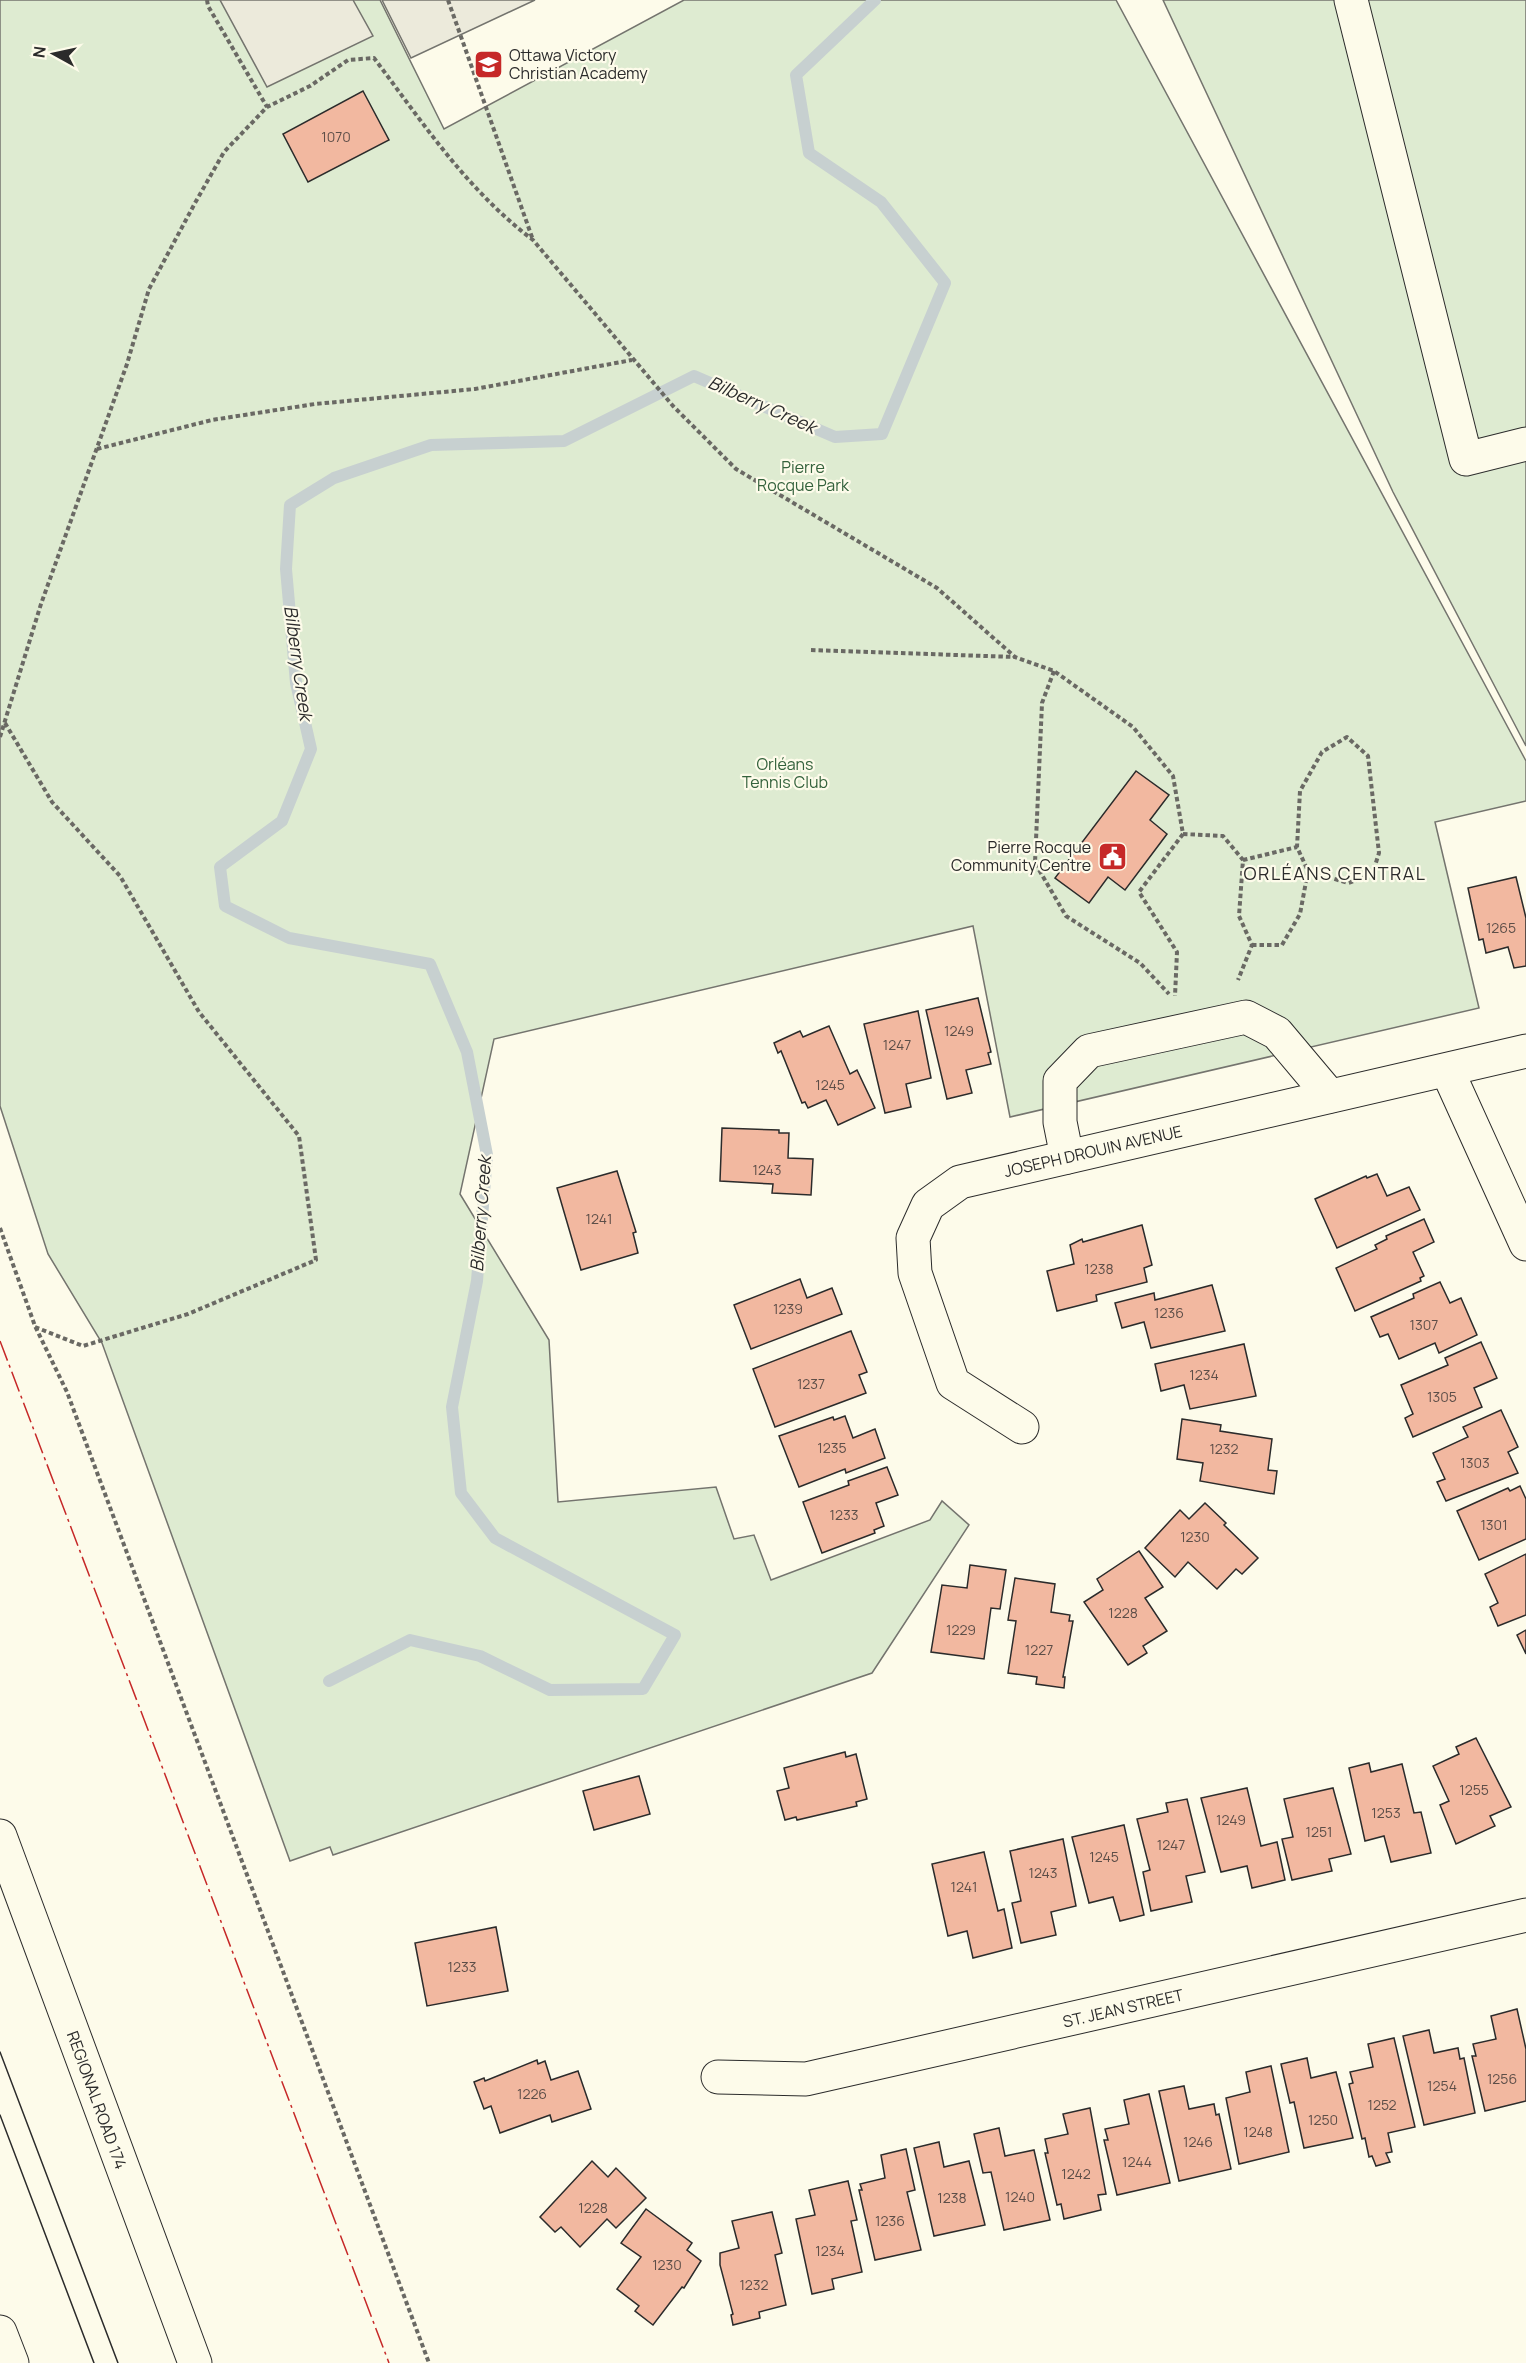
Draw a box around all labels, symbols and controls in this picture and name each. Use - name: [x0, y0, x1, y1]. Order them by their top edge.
- north arrow: [24, 24, 84, 84]
- place label: Ottawa Victory Christian Academy: [509, 44, 648, 84]
- text: N: [27, 45, 51, 59]
- school or university icon: Ottawa Victory Christian Academy: [472, 48, 504, 80]
- house number: 1070: [321, 127, 351, 146]
- water label: Bilberry Creek: [705, 370, 823, 440]
- park label: Pierre Rocque Park: [757, 456, 850, 496]
- water label: Bilberry Creek: [279, 604, 319, 725]
- park label: Orléans Tennis Club: [742, 753, 828, 793]
- place label: Pierre Rocque Community Centre: [951, 836, 1091, 876]
- public building icon: Pierre Rocque Community Centre: [1096, 840, 1128, 872]
- district label: ORLÉANS CENTRAL: [1244, 861, 1426, 885]
- house number: 1265: [1486, 918, 1516, 937]
- house number: 1249: [944, 1021, 974, 1040]
- house number: 1247: [883, 1035, 911, 1054]
- house number: 1245: [815, 1075, 845, 1094]
- street label: JOSEPH DROUIN AVENUE: [1002, 1120, 1184, 1182]
- water label: Bilberry Creek: [464, 1152, 496, 1272]
- house number: 1243: [752, 1160, 782, 1179]
- house number: 1241: [586, 1209, 612, 1228]
- house number: 1238: [1084, 1259, 1114, 1278]
- house number: 1239: [773, 1299, 803, 1318]
- house number: 1236: [1154, 1303, 1184, 1322]
- house number: 1307: [1410, 1315, 1438, 1334]
- house number: 1234: [1189, 1365, 1219, 1384]
- house number: 1237: [797, 1374, 825, 1393]
- house number: 1305: [1427, 1387, 1457, 1406]
- house number: 1235: [817, 1438, 847, 1457]
- house number: 1232: [1209, 1439, 1239, 1458]
- house number: 1303: [1460, 1453, 1490, 1472]
- house number: 1233: [830, 1505, 858, 1524]
- house number: 1301: [1480, 1515, 1508, 1534]
- house number: 1230: [1180, 1527, 1210, 1546]
- house number: 1228: [1108, 1603, 1138, 1622]
- house number: 1229: [946, 1620, 976, 1639]
- house number: 1227: [1025, 1640, 1053, 1659]
- house number: 1255: [1459, 1780, 1489, 1799]
- house number: 1253: [1371, 1803, 1401, 1822]
- house number: 1249: [1216, 1810, 1246, 1829]
- house number: 1251: [1306, 1822, 1333, 1841]
- house number: 1247: [1157, 1835, 1185, 1854]
- house number: 1245: [1089, 1847, 1119, 1866]
- house number: 1243: [1028, 1863, 1058, 1882]
- house number: 1241: [951, 1877, 977, 1896]
- house number: 1233: [448, 1957, 476, 1976]
- street label: ST. JEAN STREET: [1061, 1983, 1186, 2033]
- street label: REGIONAL ROAD 174: [62, 2028, 132, 2172]
- house number: 1256: [1487, 2069, 1517, 2088]
- house number: 1254: [1427, 2076, 1457, 2095]
- house number: 1226: [517, 2084, 547, 2103]
- house number: 1252: [1367, 2095, 1397, 2114]
- house number: 1250: [1308, 2110, 1338, 2129]
- house number: 1248: [1243, 2122, 1273, 2141]
- house number: 1246: [1183, 2132, 1213, 2151]
- house number: 1244: [1122, 2152, 1152, 2171]
- house number: 1242: [1061, 2164, 1091, 2183]
- house number: 1240: [1005, 2187, 1035, 2206]
- house number: 1238: [937, 2188, 967, 2207]
- house number: 1228: [578, 2198, 608, 2217]
- house number: 1236: [875, 2211, 905, 2230]
- house number: 1234: [815, 2241, 845, 2260]
- house number: 1230: [652, 2255, 682, 2274]
- house number: 1232: [739, 2275, 769, 2294]

